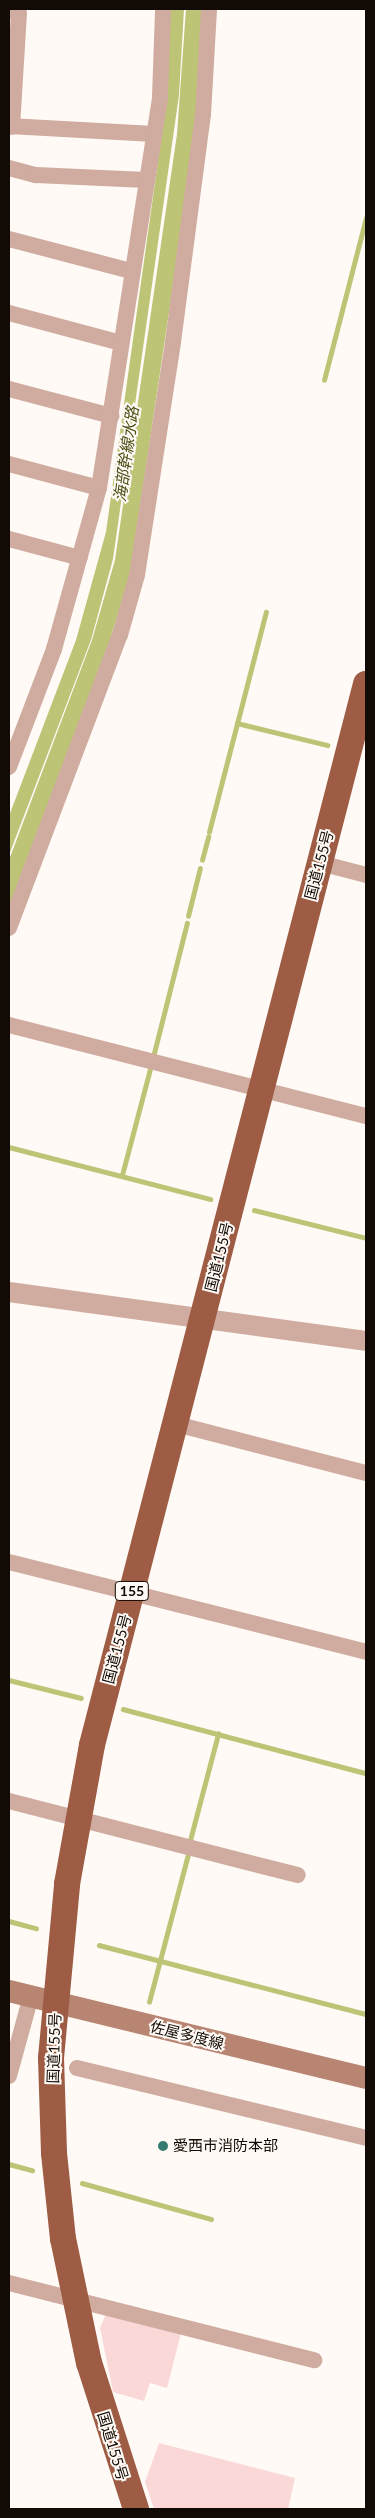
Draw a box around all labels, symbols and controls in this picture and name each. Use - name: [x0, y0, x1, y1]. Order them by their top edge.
- water label: 海部幹線水路: [110, 405, 142, 503]
- street label: 国道155号: [301, 828, 337, 902]
- street label: 国道155号: [202, 1220, 236, 1294]
- road number: 155: [114, 1580, 150, 1602]
- street label: 国道155号: [99, 1612, 135, 1686]
- street label: 国道155号: [44, 2012, 64, 2084]
- street label: 佐屋多度線: [148, 2017, 226, 2053]
- place label: 愛西市消防本部: [173, 2137, 278, 2155]
- marker: 愛西市消防本部: [157, 2140, 169, 2152]
- street label: 国道155号: [94, 2409, 132, 2483]

